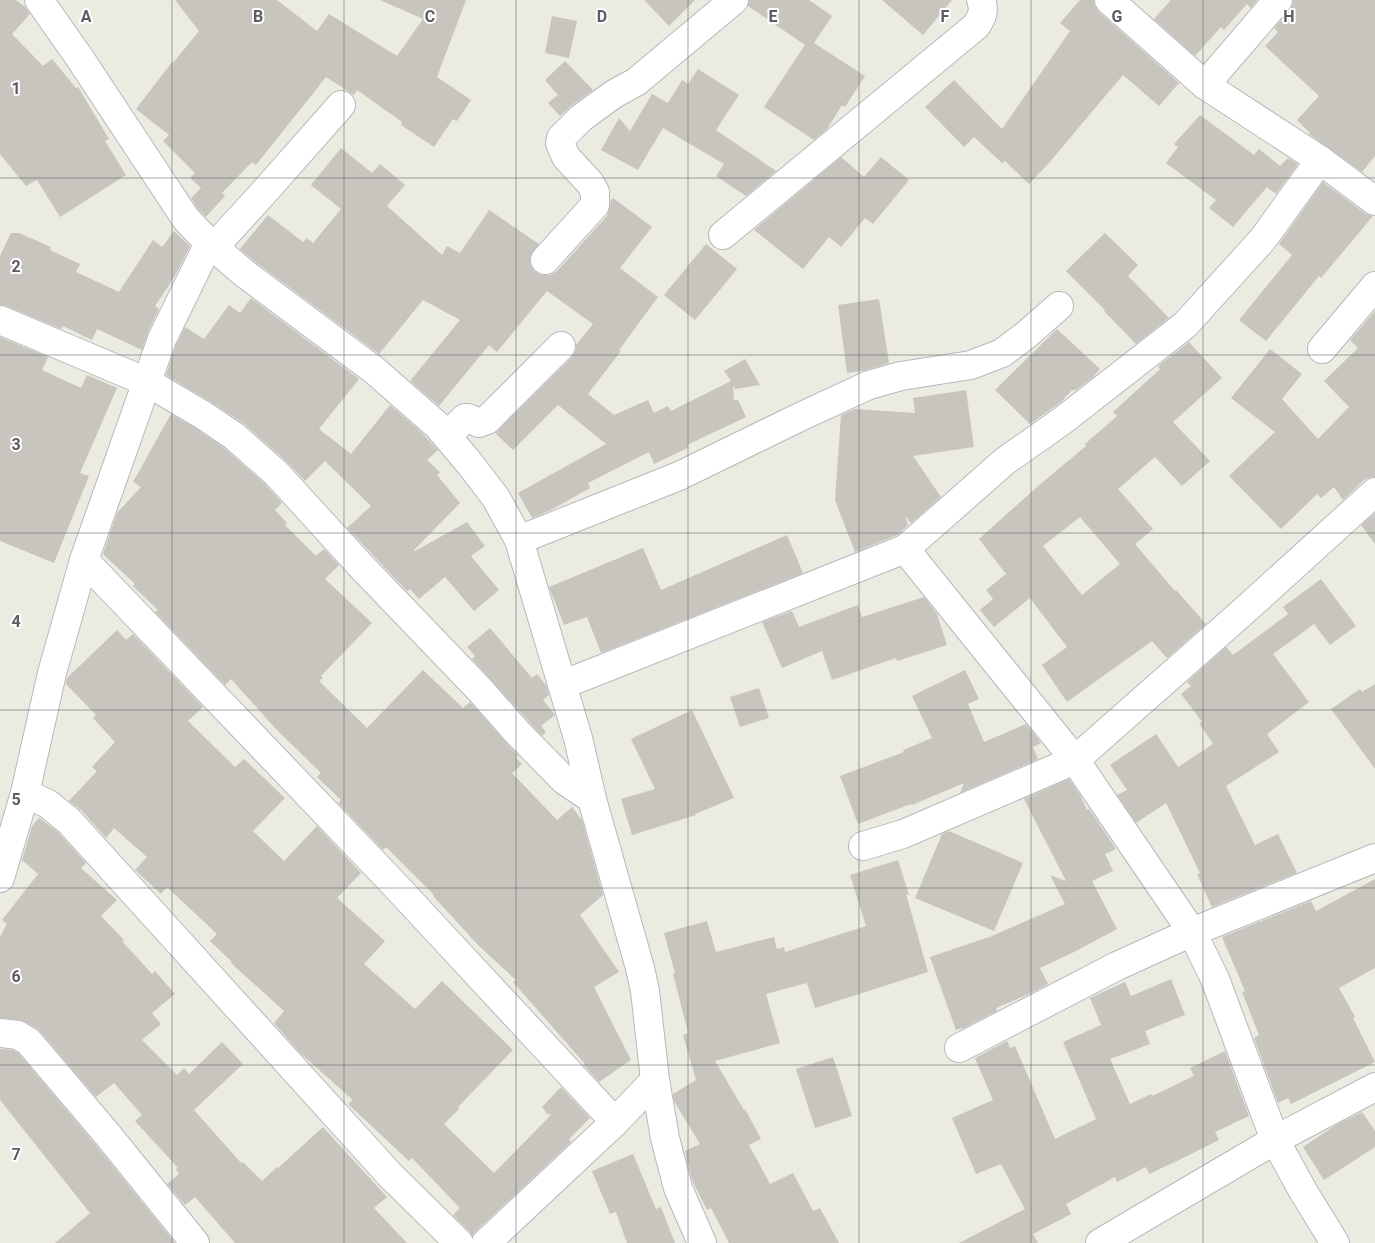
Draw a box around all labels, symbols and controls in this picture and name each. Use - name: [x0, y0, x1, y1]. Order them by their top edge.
- text: A: [81, 7, 92, 26]
- text: B: [253, 7, 263, 26]
- text: C: [425, 7, 435, 26]
- text: D: [597, 7, 607, 26]
- text: E: [769, 7, 778, 26]
- text: F: [941, 7, 950, 26]
- text: G: [1112, 7, 1123, 26]
- text: H: [1283, 7, 1295, 26]
- text: 1: [11, 79, 21, 98]
- text: 2: [11, 257, 21, 276]
- text: 3: [11, 435, 21, 454]
- text: 4: [11, 612, 21, 631]
- text: 5: [11, 790, 21, 809]
- text: 6: [11, 967, 21, 986]
- text: 7: [11, 1145, 21, 1164]

